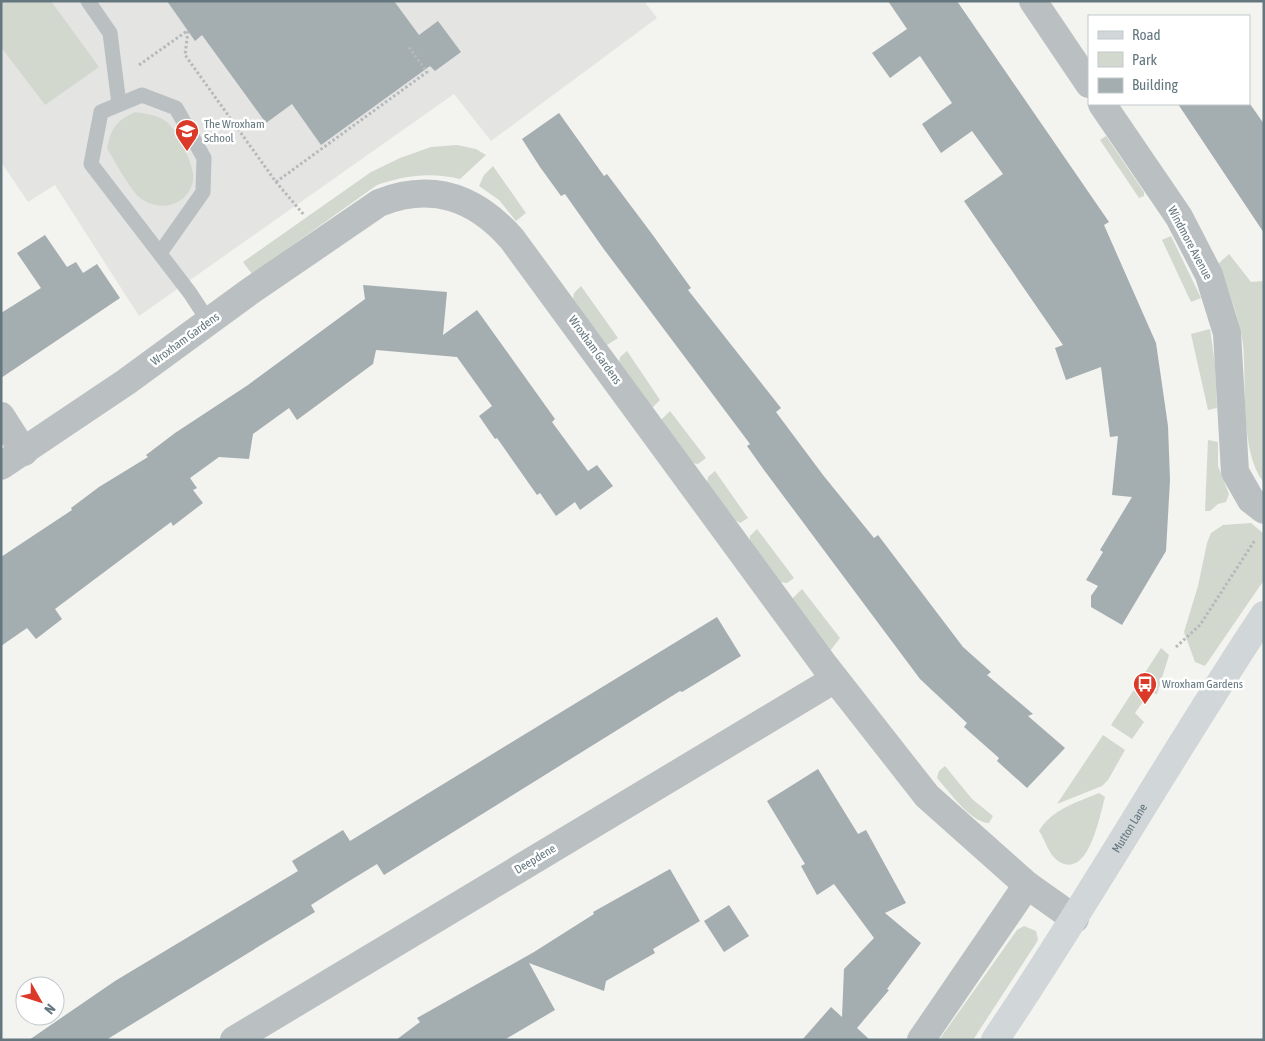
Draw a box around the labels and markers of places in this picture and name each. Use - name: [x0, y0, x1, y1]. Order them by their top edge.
- place label: The Wroxham School: [204, 117, 265, 145]
- school or university icon: The Wroxham School: [174, 118, 200, 152]
- bus stop icon: Wroxham Gardens: [1132, 671, 1158, 705]
- place label: Wroxham Gardens: [1162, 677, 1243, 691]

